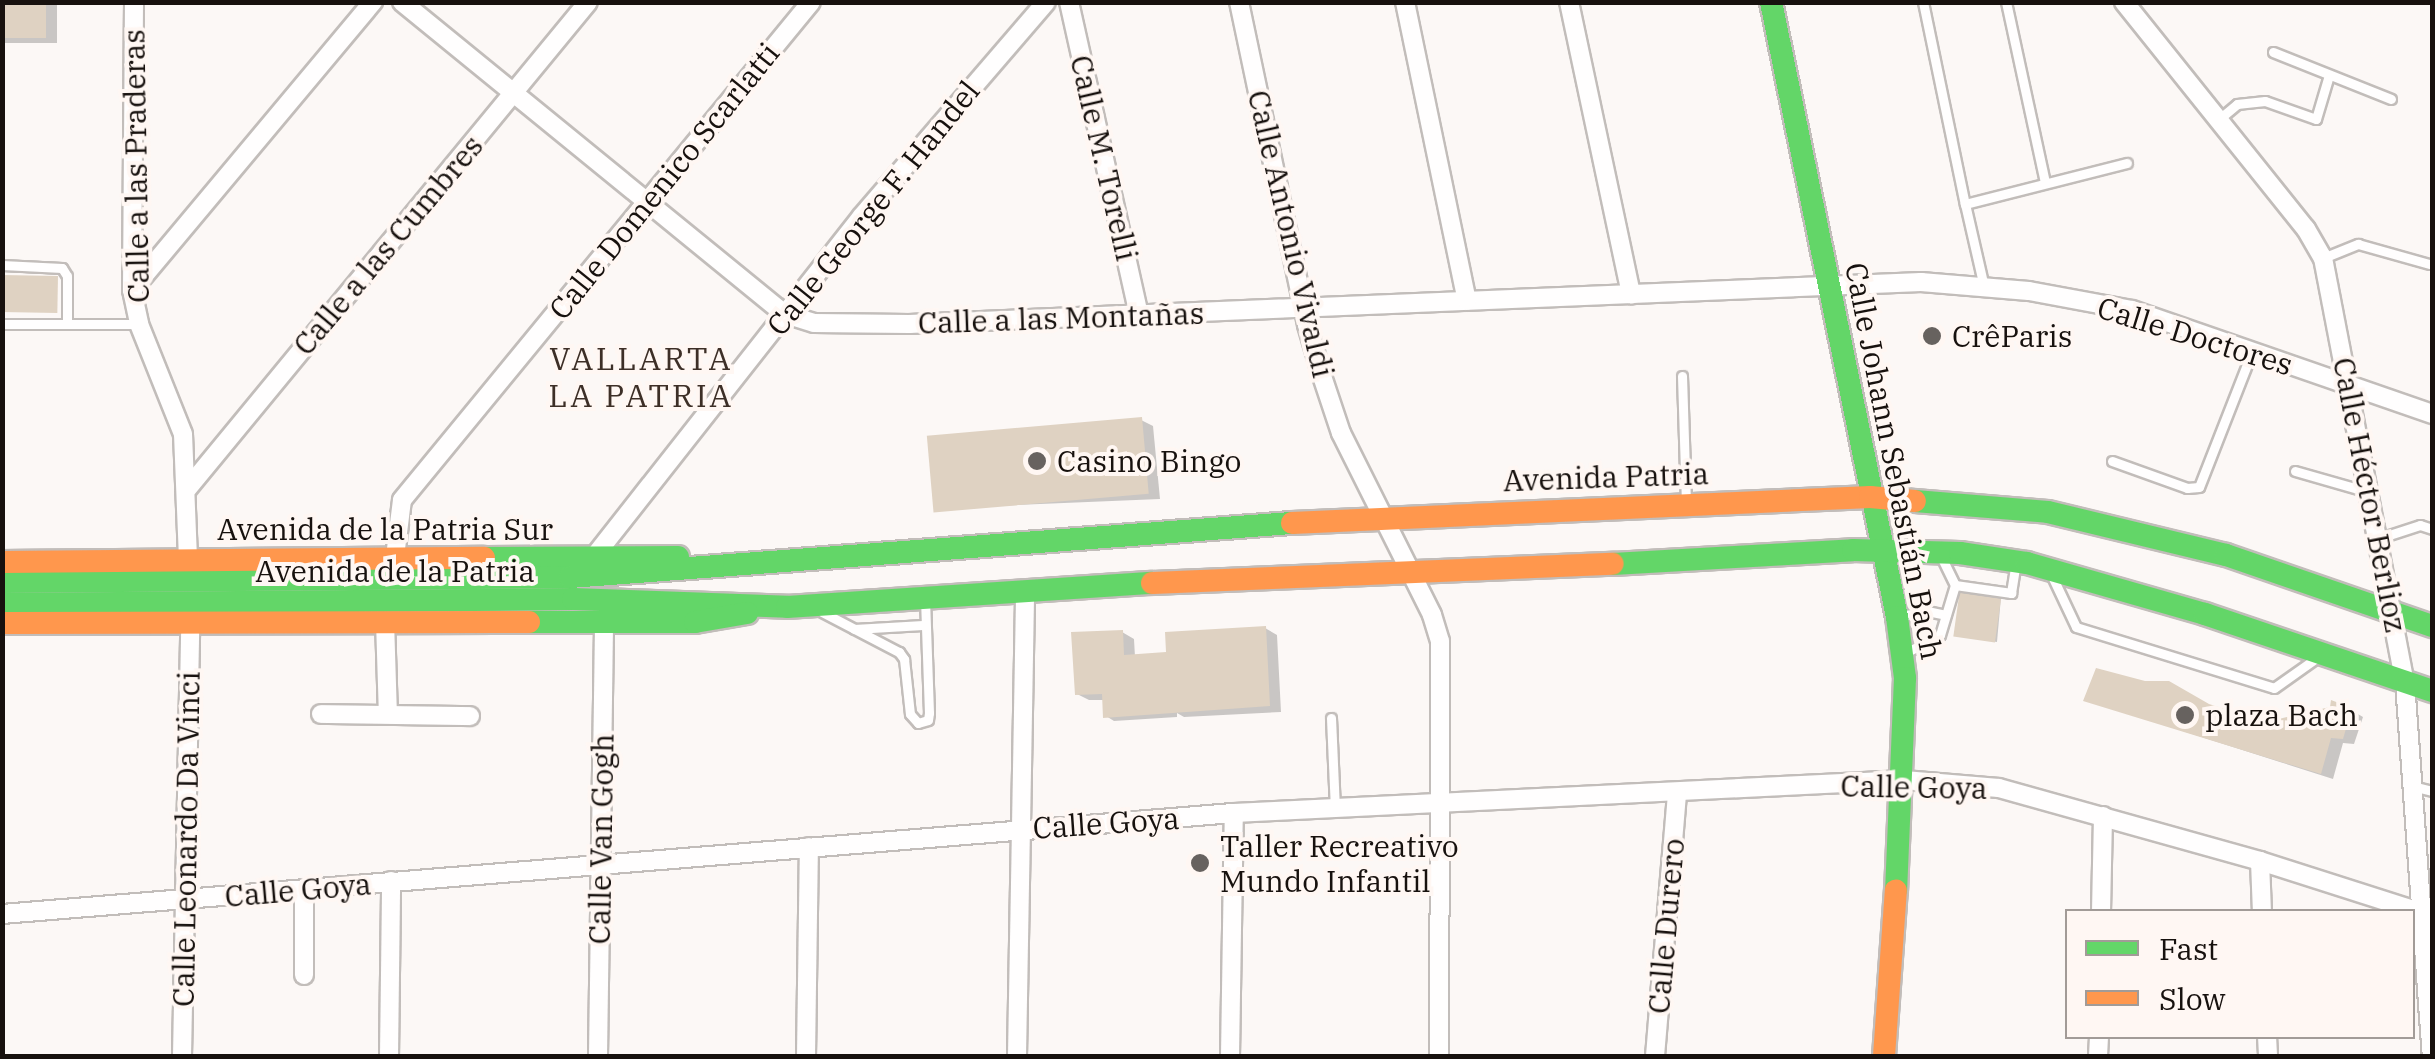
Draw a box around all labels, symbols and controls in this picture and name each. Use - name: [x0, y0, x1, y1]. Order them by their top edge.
- street label: Calle a las Praderas: [116, 29, 156, 303]
- street label: Calle Domenico Scarlatti: [541, 36, 787, 326]
- street label: Calle M. Torelli: [1063, 52, 1145, 264]
- street label: Calle George F. Handel: [759, 74, 987, 342]
- street label: Calle Antonio Vivaldi: [1240, 87, 1342, 381]
- street label: Calle a las Cumbres: [286, 128, 490, 362]
- street label: Calle Johann Sebastián Bach: [1838, 260, 1950, 662]
- street label: Calle Doctores: [2093, 289, 2297, 383]
- street label: Calle a las Montañas: [917, 295, 1205, 341]
- place label: CrêParis: [1952, 318, 2072, 354]
- marker: CrêParis: [1921, 325, 1943, 347]
- district label: VALLARTA LA PATRIA: [548, 340, 734, 415]
- street label: Calle Héctor Berlioz: [2326, 354, 2414, 636]
- place label: Casino Bingo: [1057, 443, 1241, 479]
- marker: Casino Bingo: [1026, 450, 1048, 472]
- street label: Avenida Patria: [1502, 455, 1710, 499]
- street label: Avenida de la Patria Sur: [217, 511, 553, 547]
- street label: Avenida de la Patria: [255, 553, 535, 589]
- street label: Calle Leonardo Da Vinci: [165, 671, 207, 1007]
- place label: plaza Bach: [2205, 697, 2358, 733]
- marker: plaza Bach: [2174, 704, 2196, 726]
- street label: Calle Van Gogh: [581, 733, 621, 945]
- street label: Calle Goya: [1840, 768, 1988, 806]
- street label: Calle Goya: [1031, 800, 1181, 846]
- place label: Taller Recreativo Mundo Infantil: [1220, 828, 1459, 898]
- street label: Calle Durero: [1640, 837, 1692, 1015]
- marker: Taller Recreativo Mundo Infantil: [1189, 852, 1211, 874]
- street label: Calle Goya: [223, 866, 373, 914]
- legend: [2065, 909, 2415, 1039]
- text: Fast: [2159, 929, 2218, 968]
- text: Slow: [2159, 979, 2226, 1018]

